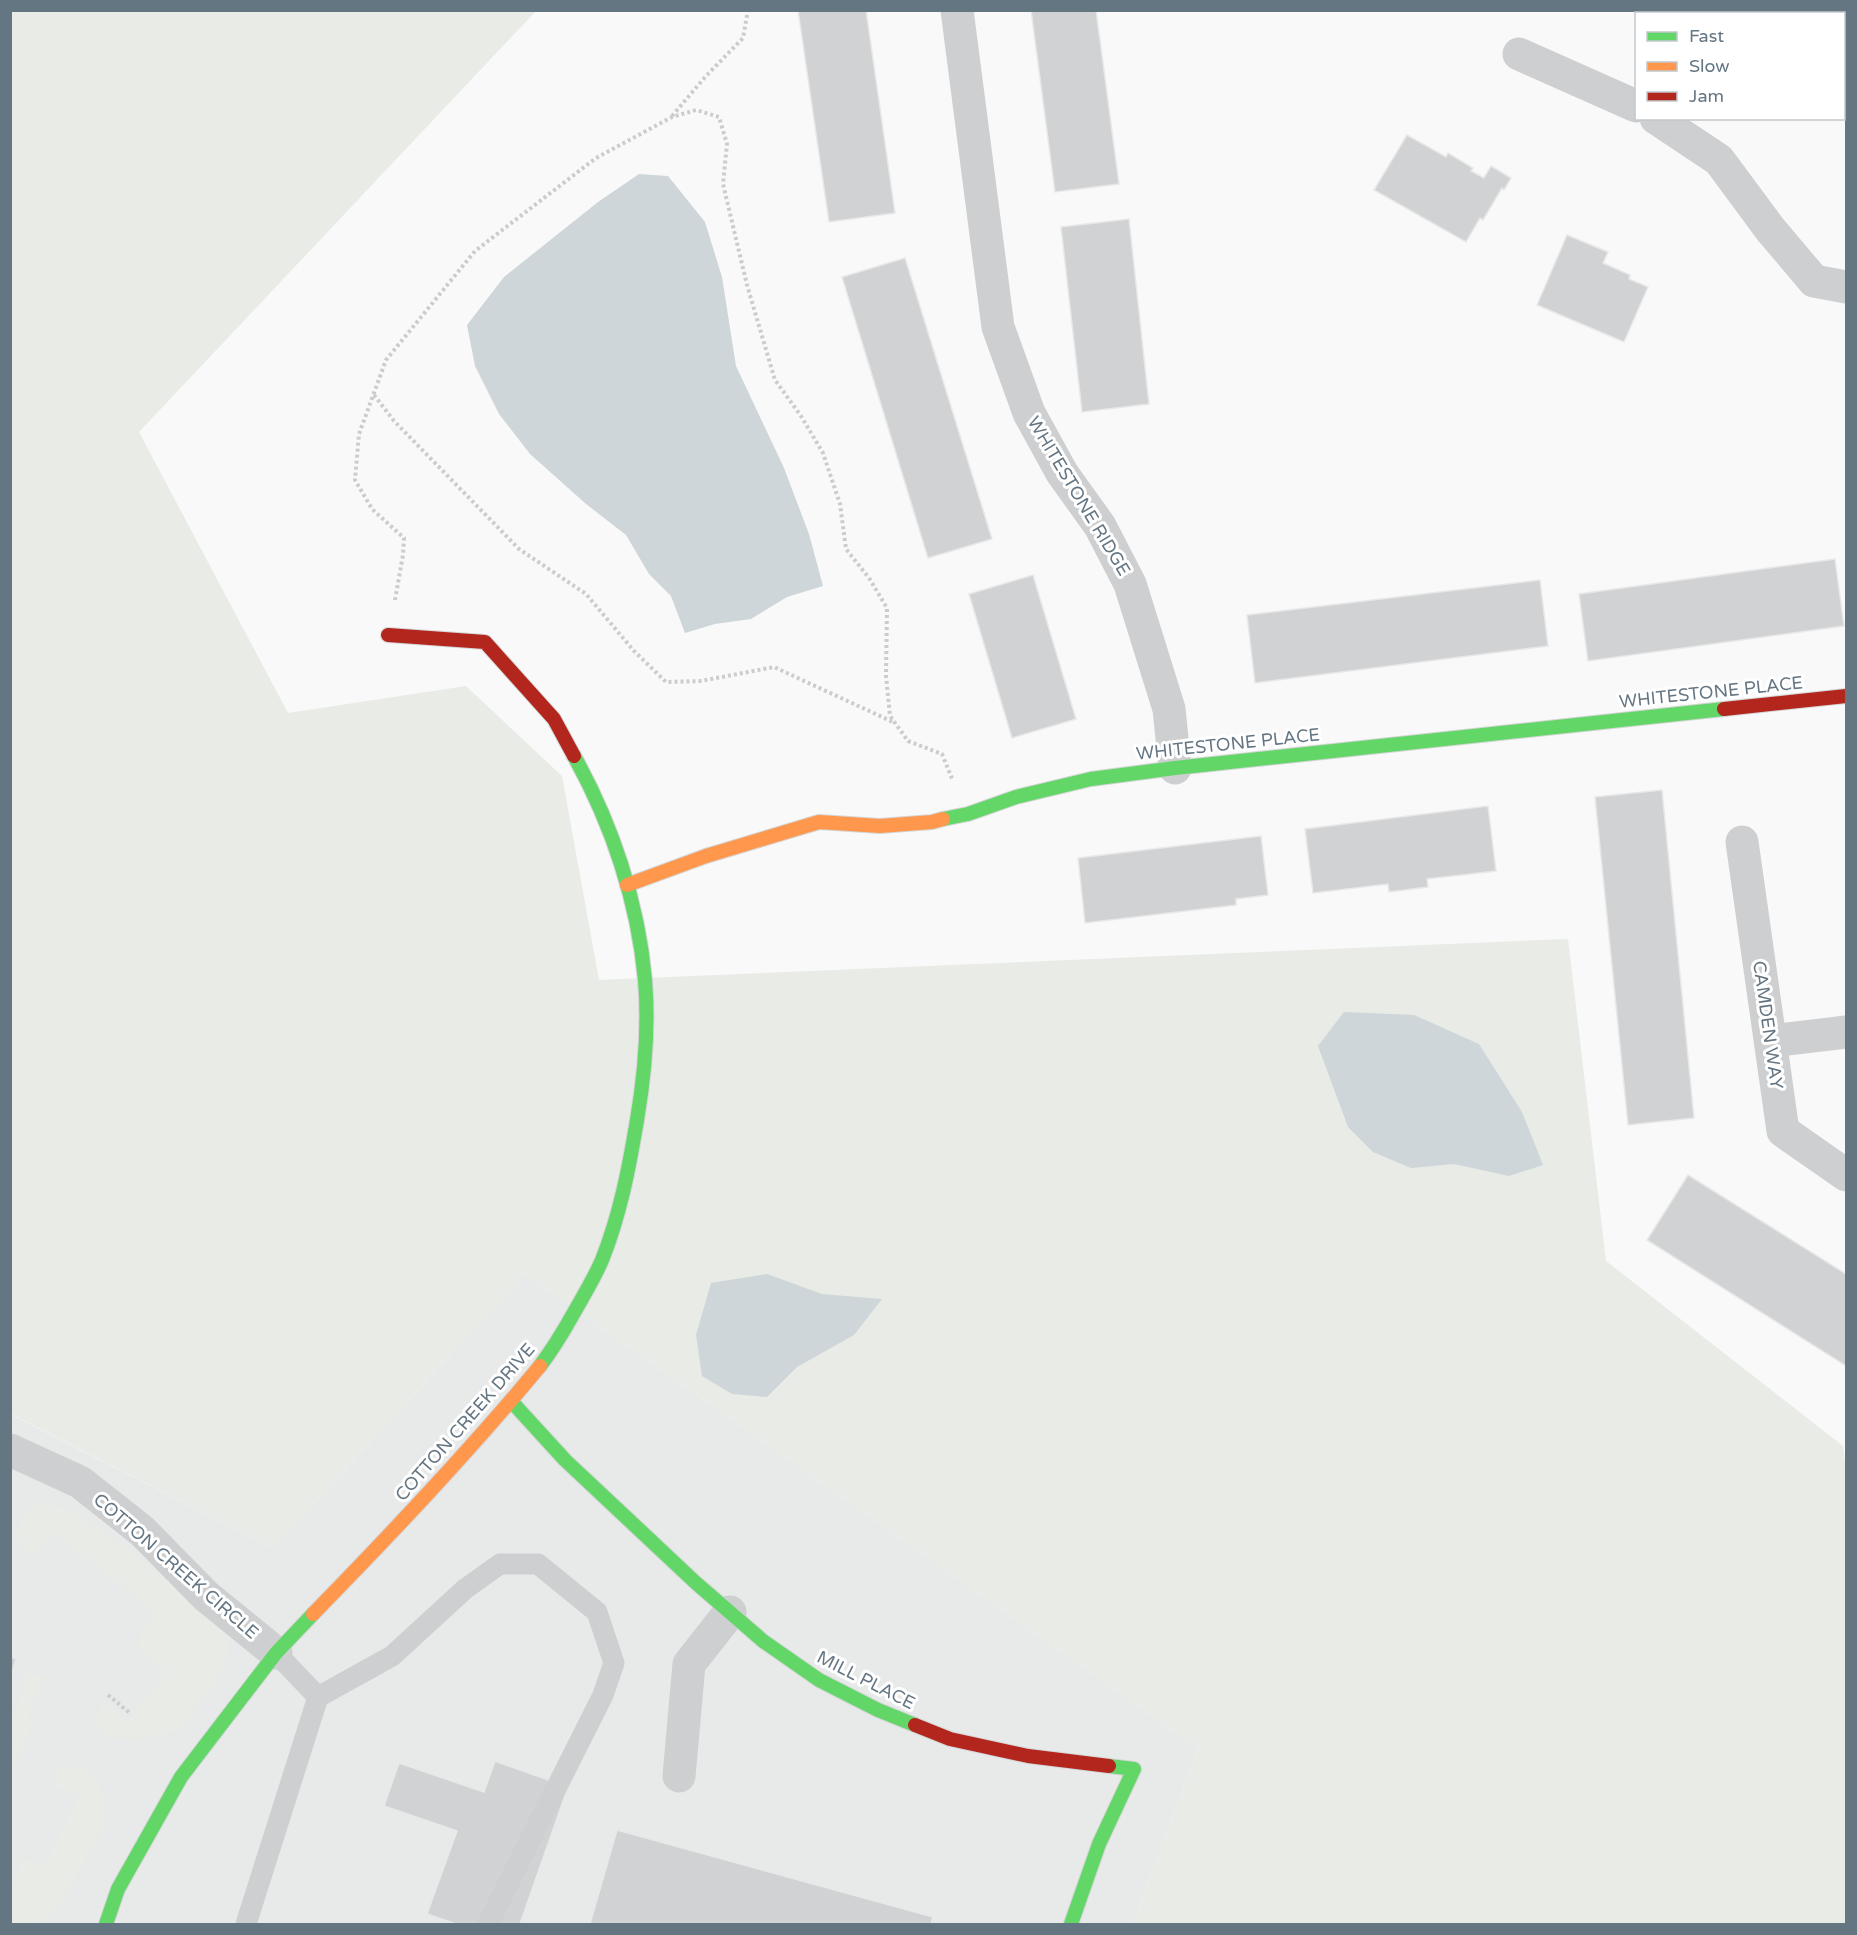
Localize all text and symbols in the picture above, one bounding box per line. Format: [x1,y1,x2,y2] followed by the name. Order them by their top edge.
[1635,12,1845,120] legend
[1689,25,1724,47] text: Fast
[1689,55,1730,77] text: Slow
[1689,85,1724,107] text: Jam
[1023,412,1135,580] street label: WHITESTONE RIDGE
[1618,671,1804,713] street label: WHITESTONE PLACE
[1135,723,1321,765] street label: WHITESTONE PLACE
[1748,959,1788,1091] street label: CAMDEN WAY
[390,1339,540,1505] street label: COTTON CREEK DRIVE
[89,1488,263,1644] street label: COTTON CREEK CIRCLE
[813,1646,919,1714] street label: MILL PLACE

